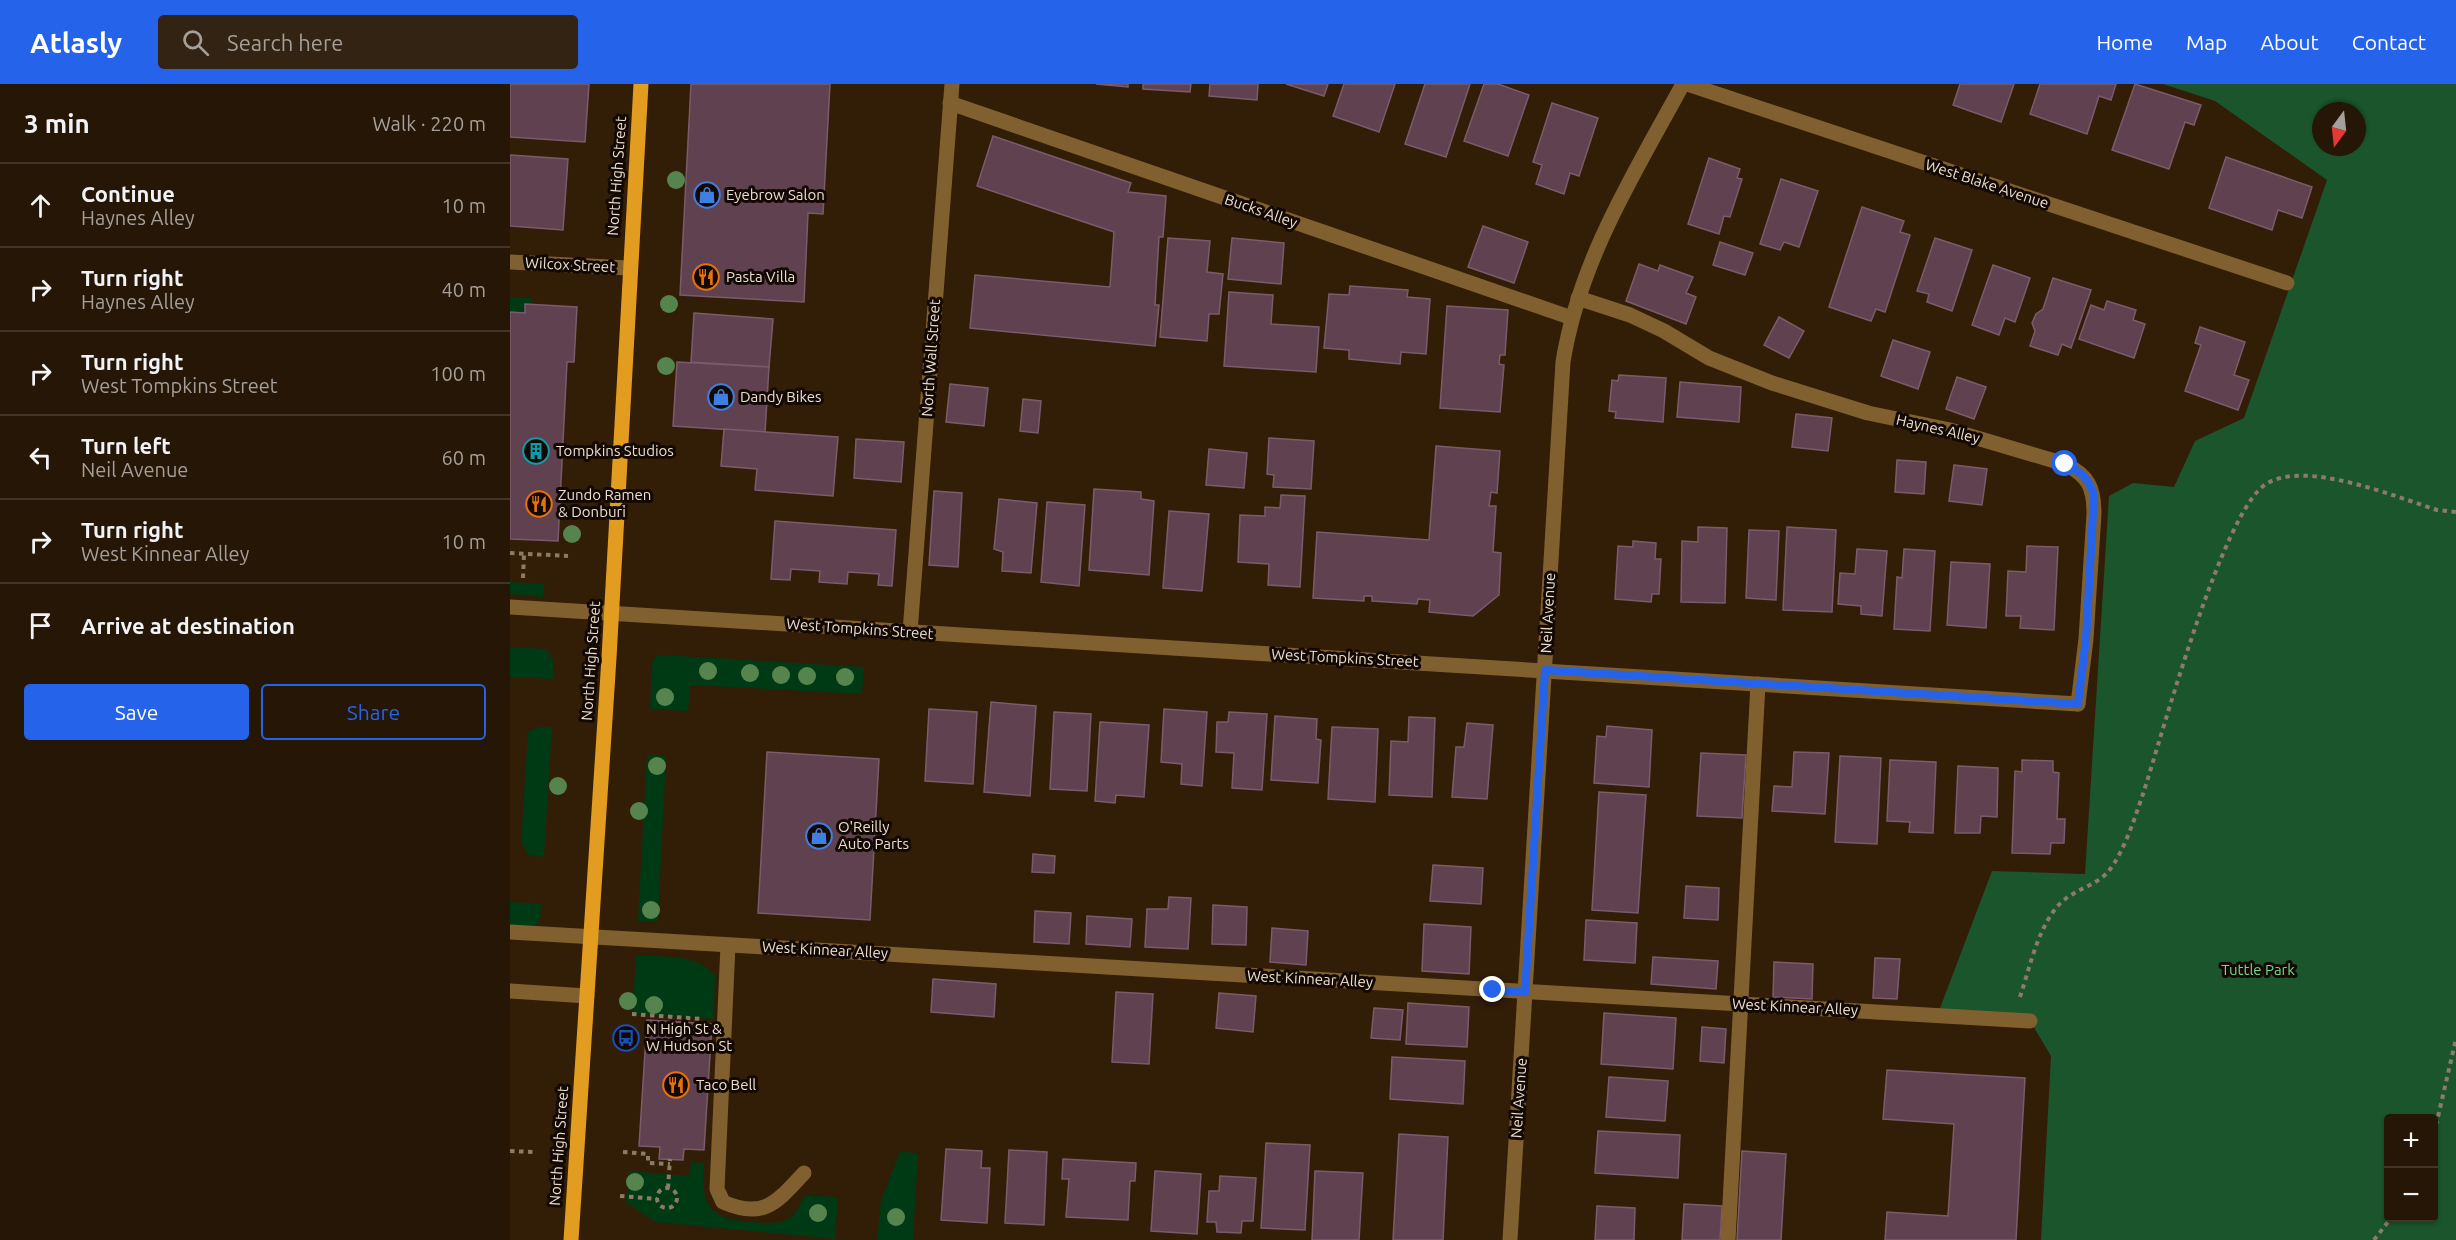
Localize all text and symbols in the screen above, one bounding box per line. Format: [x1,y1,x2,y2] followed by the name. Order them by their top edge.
[158,15,578,69] search box
[179,26,212,59] icon: search
[30,27,122,58] text: Atlasly
[227,30,343,55] text: Search here
[2096,30,2153,54] text: Home
[2186,30,2227,54] text: Map
[2260,30,2319,54] text: About
[2352,30,2426,54] text: Contact
[2312,102,2366,156] north arrow
[24,109,90,138] text: 3 min
[373,112,486,135] text: Walk · 220 m
[604,116,629,236] street label: North High Street
[1923,156,2051,211] street label: West Blake Avenue
[692,180,722,210] shop icon: Eyebrow Salon
[81,181,175,206] text: Continue
[726,186,825,203] place label: Eyebrow Salon
[24,189,57,222] icon: ahead
[1223,190,1300,231] street label: Bucks Alley
[442,194,486,217] text: 10 m
[81,206,195,229] text: Haynes Alley
[525,254,616,275] street label: Wilcox Street
[691,262,721,292] restaurant icon: Pasta Villa
[81,265,183,290] text: Turn right
[726,268,795,285] place label: Pasta Villa
[24,273,57,306] icon: right
[442,278,486,301] text: 40 m
[81,290,195,313] text: Haynes Alley
[918,299,943,417] street label: North Wall Street
[81,349,183,374] text: Turn right
[24,357,57,390] icon: right
[430,362,486,385] text: 100 m
[81,374,278,397] text: West Tompkins Street
[706,382,736,412] shop icon: Dandy Bikes
[740,388,822,405] place label: Dandy Bikes
[1895,411,1982,446] street label: Haynes Alley
[81,433,171,458] text: Turn left
[521,436,551,466] building icon: Tompkins Studios
[24,441,57,474] icon: left
[556,442,674,459] place label: Tompkins Studios
[442,446,486,469] text: 60 m
[2051,450,2077,476] route start
[81,458,188,481] text: Neil Avenue
[558,486,651,520] place label: Zundo Ramen & Donburi
[524,489,554,519] restaurant icon: Zundo Ramen & Donburi
[81,517,183,542] text: Turn right
[24,525,57,558] icon: right
[442,530,486,553] text: 10 m
[81,542,249,565] text: West Kinnear Alley
[1537,572,1558,654] street label: Neil Avenue
[578,601,603,721] street label: North High Street
[24,609,57,642] icon: arrive
[81,613,295,638] text: Arrive at destination
[786,615,934,642] street label: West Tompkins Street
[1271,645,1419,670] street label: West Tompkins Street
[24,684,249,740] button: Save
[261,684,486,740] button: Share
[838,818,909,852] place label: O'Reilly Auto Parts
[804,821,834,851] shop icon: O'Reilly Auto Parts
[762,938,888,961] street label: West Kinnear Alley
[2221,961,2295,978] park label: Tuttle Park
[1247,967,1373,990] street label: West Kinnear Alley
[1479,976,1505,1002] route end
[1732,995,1858,1018] street label: West Kinnear Alley
[646,1020,732,1054] place label: N High St & W Hudson St
[611,1023,641,1053] bus stop icon: N High St & W Hudson St
[1507,1057,1530,1139] street label: Neil Avenue
[661,1070,691,1100] restaurant icon: Taco Bell
[696,1076,756,1093] place label: Taco Bell
[546,1086,571,1206] street label: North High Street
[2384,1114,2438,1222] map controls
[2384,1114,2438,1168] button: +
[2384,1168,2438,1222] button: −

